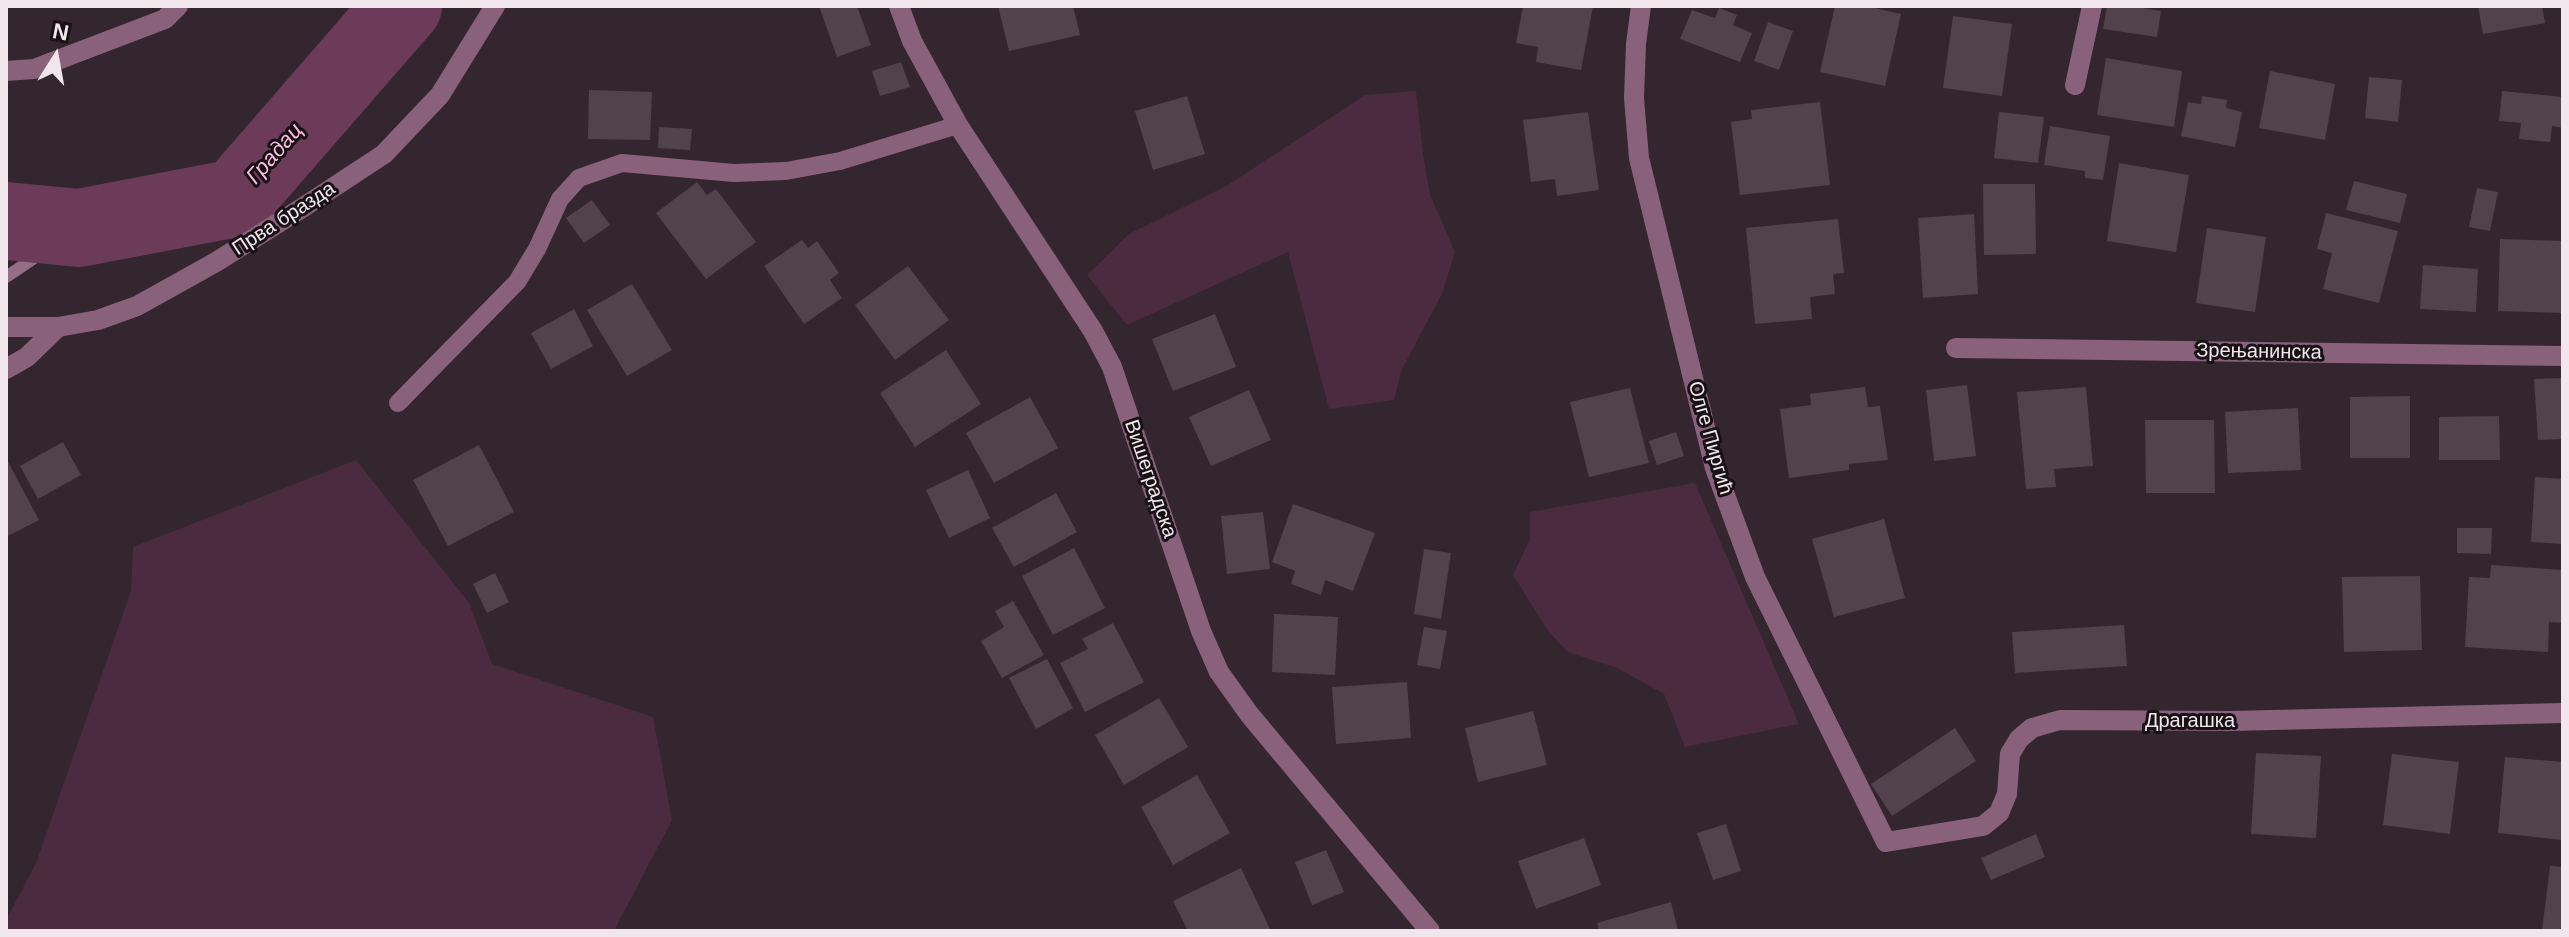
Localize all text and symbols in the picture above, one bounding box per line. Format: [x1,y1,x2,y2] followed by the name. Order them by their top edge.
[16,16,96,96] north arrow
[50,18,71,46] text: N
[241,118,309,190] water label: Градац
[228,177,340,261] street label: Прва бразда
[2196,339,2322,365] street label: Зрењанинска
[1682,379,1738,497] street label: Олге Пиргић
[1119,417,1181,541] street label: Вишеградска
[2145,709,2235,733] street label: Драгашка

